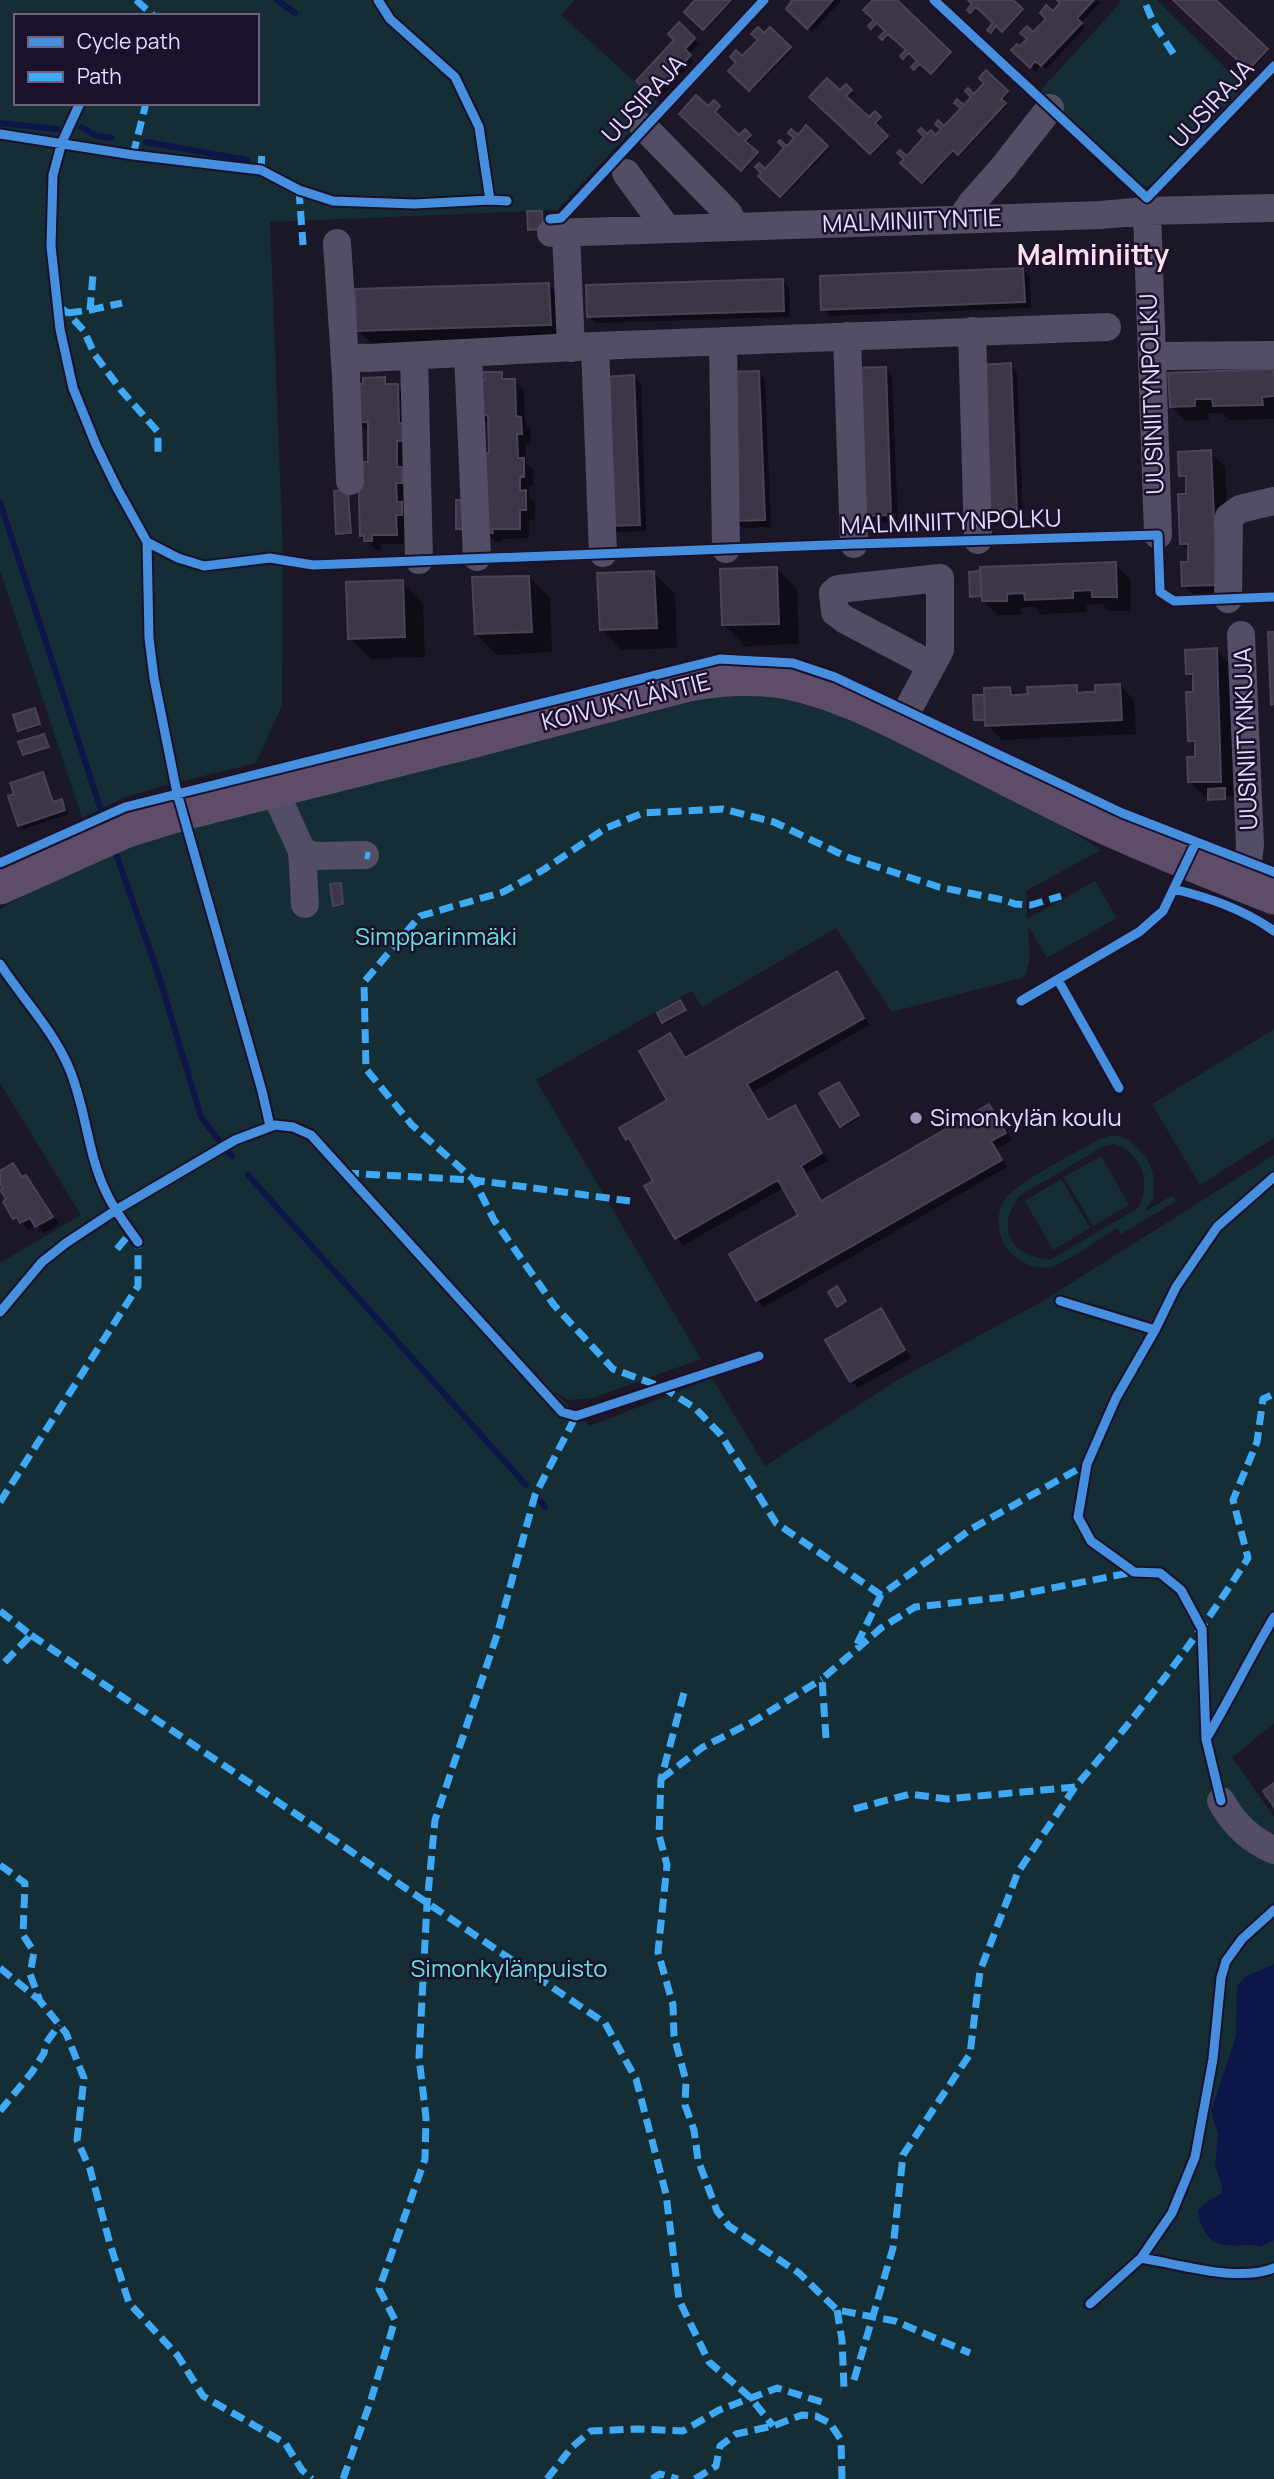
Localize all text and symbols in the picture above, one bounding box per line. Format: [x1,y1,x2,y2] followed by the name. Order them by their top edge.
[14,14,259,105] legend
[77,27,180,55] text: Cycle path
[593,47,692,149] street label: UUSIRAJA
[1161,52,1260,154] street label: UUSIRAJA
[77,62,122,90] text: Path
[822,200,1002,239] street label: MALMINIITYNTIE
[1017,235,1170,273] district label: Malminiitty
[1131,293,1170,495] street label: UUSINIITYNPOLKU
[840,500,1062,541] street label: MALMINIITYNPOLKU
[1225,647,1264,831] street label: UUSINIITYNKUJA
[538,664,713,737] street label: KOIVUKYLÄNTIE
[355,919,517,952] park label: Simpparinmäki
[930,1100,1122,1133] place label: Simonkylän koulu
[908,1110,924,1126] marker: Simonkylän koulu
[411,1951,607,1984] park label: Simonkylänpuisto

